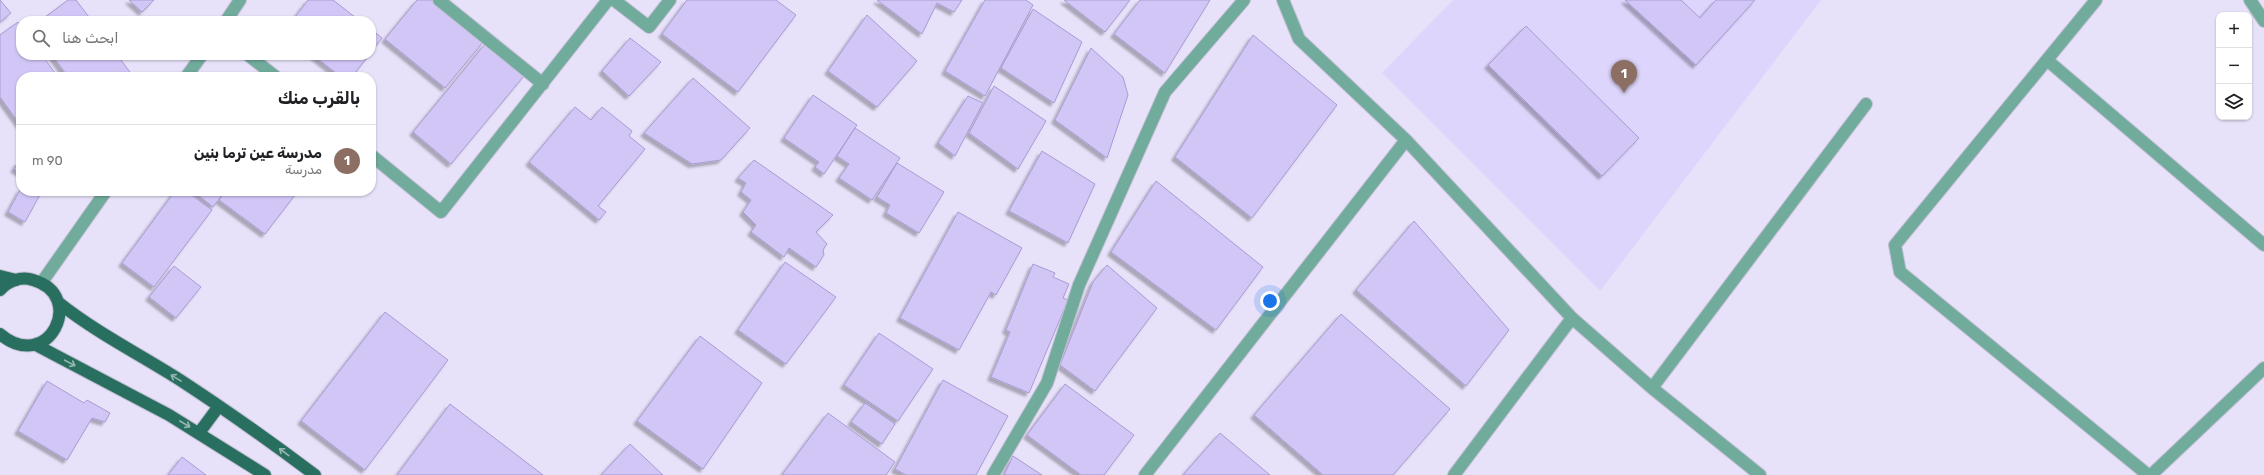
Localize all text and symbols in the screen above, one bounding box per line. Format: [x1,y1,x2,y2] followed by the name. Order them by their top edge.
[2216,12,2252,120] map controls
[2216,12,2252,48] button: +
[16,16,376,60] search box
[30,27,52,49] icon: search
[62,29,119,47] text: ابحث هنا
[2216,48,2252,84] button: −
[1611,60,1637,93] pin: 1
[2216,84,2252,120] button: layers
[278,88,360,108] text: بالقرب منك
[194,144,322,162] text: مدرسة عين ترما بنين
[32,153,63,168] text: 90 m
[344,153,350,168] text: 1
[285,162,322,177] text: مدرسة
[1260,291,1280,311] your location
[64,360,76,367] one-way arrow
[170,374,182,382] one-way arrow
[179,421,191,429] one-way arrow
[278,447,289,456] one-way arrow

